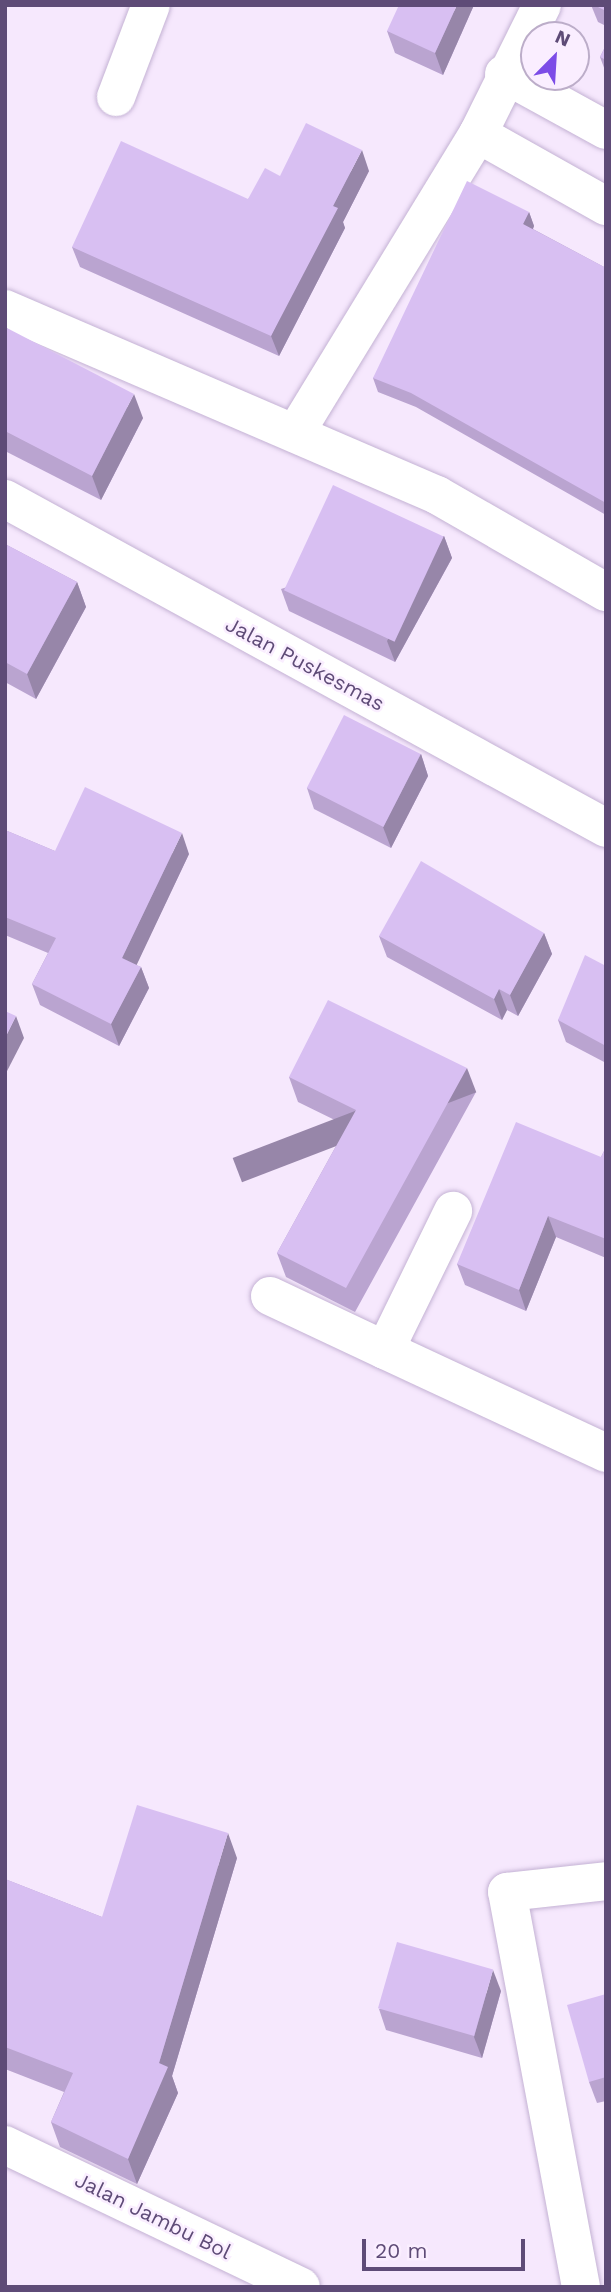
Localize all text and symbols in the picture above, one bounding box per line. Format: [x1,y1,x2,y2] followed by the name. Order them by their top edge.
[520,21,590,91] north arrow
[552,25,574,52] text: N
[221,611,389,717] street label: Jalan Puskesmas
[70,2167,236,2265] street label: Jalan Jambu Bol
[366,2226,529,2270] scale bar
[375,2238,427,2263] text: 20 m

